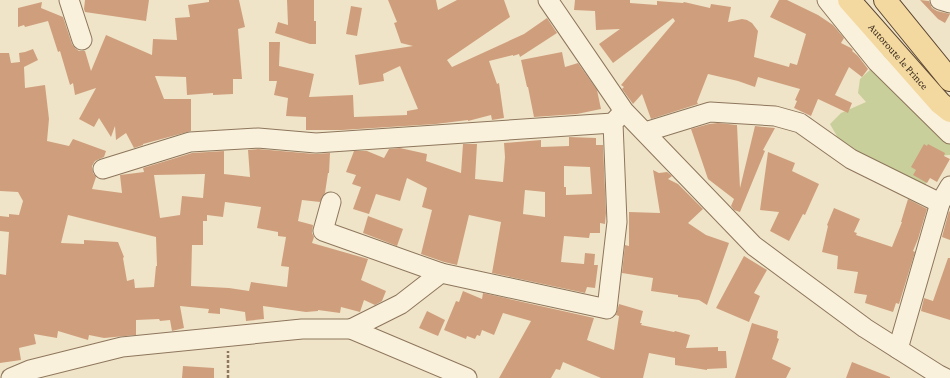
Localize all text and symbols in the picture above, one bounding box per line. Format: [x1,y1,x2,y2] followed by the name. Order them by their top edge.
[866,21,931,92] street label: Autoroute le Prince

